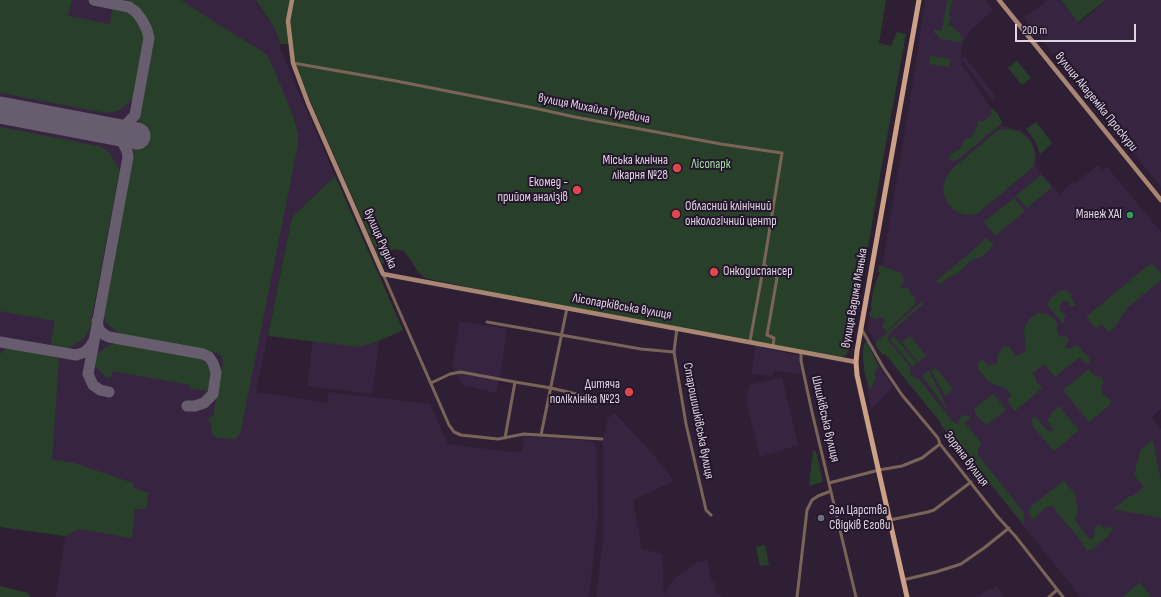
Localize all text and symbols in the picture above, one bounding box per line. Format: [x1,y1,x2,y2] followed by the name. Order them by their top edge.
[1017,16,1138,42] scale bar
[1022,23,1047,38] text: 200 m
[1051,49,1141,155] street label: вулиця Академіка Проскури
[537,90,651,128] street label: вулиця Михайла Гуревича
[602,153,668,184] place label: Міська клнічна лікарня №28
[691,157,731,173] park label: Лісопарк
[671,162,683,174] marker: Міська клнічна лікарня №28
[497,175,568,206] place label: Екомед - прийом аналізів
[571,184,583,196] marker: Екомед - прийом аналізів
[685,199,777,230] place label: Обласний клінічний онкологічний центр
[360,207,400,271] street label: вулиця Рудика
[1076,207,1122,223] place label: Манеж ХАІ
[670,208,682,220] marker: Обласний клінічний онкологічний центр
[1125,210,1135,220] marker: Манеж ХАІ
[839,247,871,349] street label: вулиця Вадима Манька
[723,264,793,280] place label: Онкодиспансер
[708,266,720,278] marker: Онкодиспансер
[571,291,673,323] street label: Лісопарківська вулиця
[679,362,717,480] street label: Старошишківська вулиця
[807,374,843,464] street label: Шишківська вулиця
[550,377,620,408] place label: Дитяча поліклініка №23
[623,386,635,398] marker: Дитяча поліклініка №23
[940,428,992,490] street label: Зоряна вулиця
[829,503,890,534] place label: Зал Царства Свідків Єгови
[816,513,826,523] marker: Зал Царства Свідків Єгови

